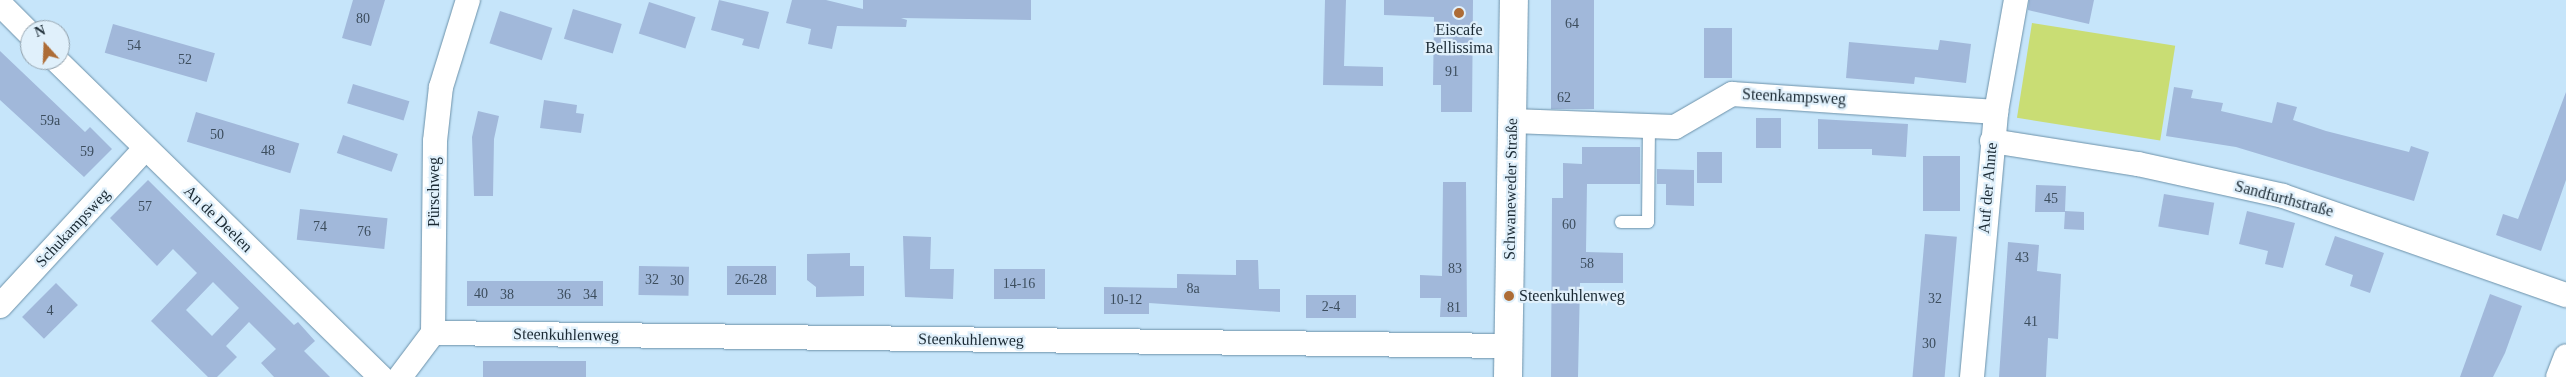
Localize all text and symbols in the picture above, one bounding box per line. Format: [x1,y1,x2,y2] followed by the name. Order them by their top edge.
[1453,7,1465,19] marker: Eiscafe Bellissima
[356,11,370,27] house number: 80
[1565,16,1579,32] house number: 64
[20,20,70,70] north arrow
[1425,20,1493,58] place label: Eiscafe Bellissima
[33,23,47,40] text: N
[127,38,141,54] house number: 54
[178,52,192,68] house number: 52
[1445,64,1459,80] house number: 91
[1742,85,1846,109] street label: Steenkampsweg
[1557,90,1571,106] house number: 62
[40,113,60,129] house number: 59a
[1500,118,1522,260] street label: Schwaneweder Straße
[210,127,224,143] house number: 50
[1974,141,2002,235] street label: Auf der Ahnte
[261,143,275,159] house number: 48
[80,144,94,160] house number: 59
[424,157,444,227] street label: Pürschweg
[2233,177,2335,221] street label: Sandfurthstraße
[180,182,256,256] street label: An de Deelen
[32,185,114,271] street label: Schukampsweg
[2044,191,2058,207] house number: 45
[138,199,152,215] house number: 57
[1562,217,1576,233] house number: 60
[313,219,327,235] house number: 74
[357,224,371,240] house number: 76
[2015,250,2029,266] house number: 43
[1580,256,1594,272] house number: 58
[1448,261,1462,277] house number: 83
[645,272,659,288] house number: 32
[735,272,767,288] house number: 26-28
[670,273,684,289] house number: 30
[1003,276,1035,292] house number: 14-16
[1186,281,1200,297] house number: 8a
[474,286,488,302] house number: 40
[1519,286,1625,306] place label: Steenkuhlenweg
[500,287,514,303] house number: 38
[557,287,571,303] house number: 36
[583,287,597,303] house number: 34
[1503,290,1515,302] marker: Steenkuhlenweg
[1928,291,1942,307] house number: 32
[1110,292,1142,308] house number: 10-12
[1322,299,1340,315] house number: 2-4
[1447,300,1461,316] house number: 81
[46,303,54,319] house number: 4
[2024,314,2038,330] house number: 41
[513,324,619,346] street label: Steenkuhlenweg
[918,329,1024,351] street label: Steenkuhlenweg
[1922,336,1936,352] house number: 30

